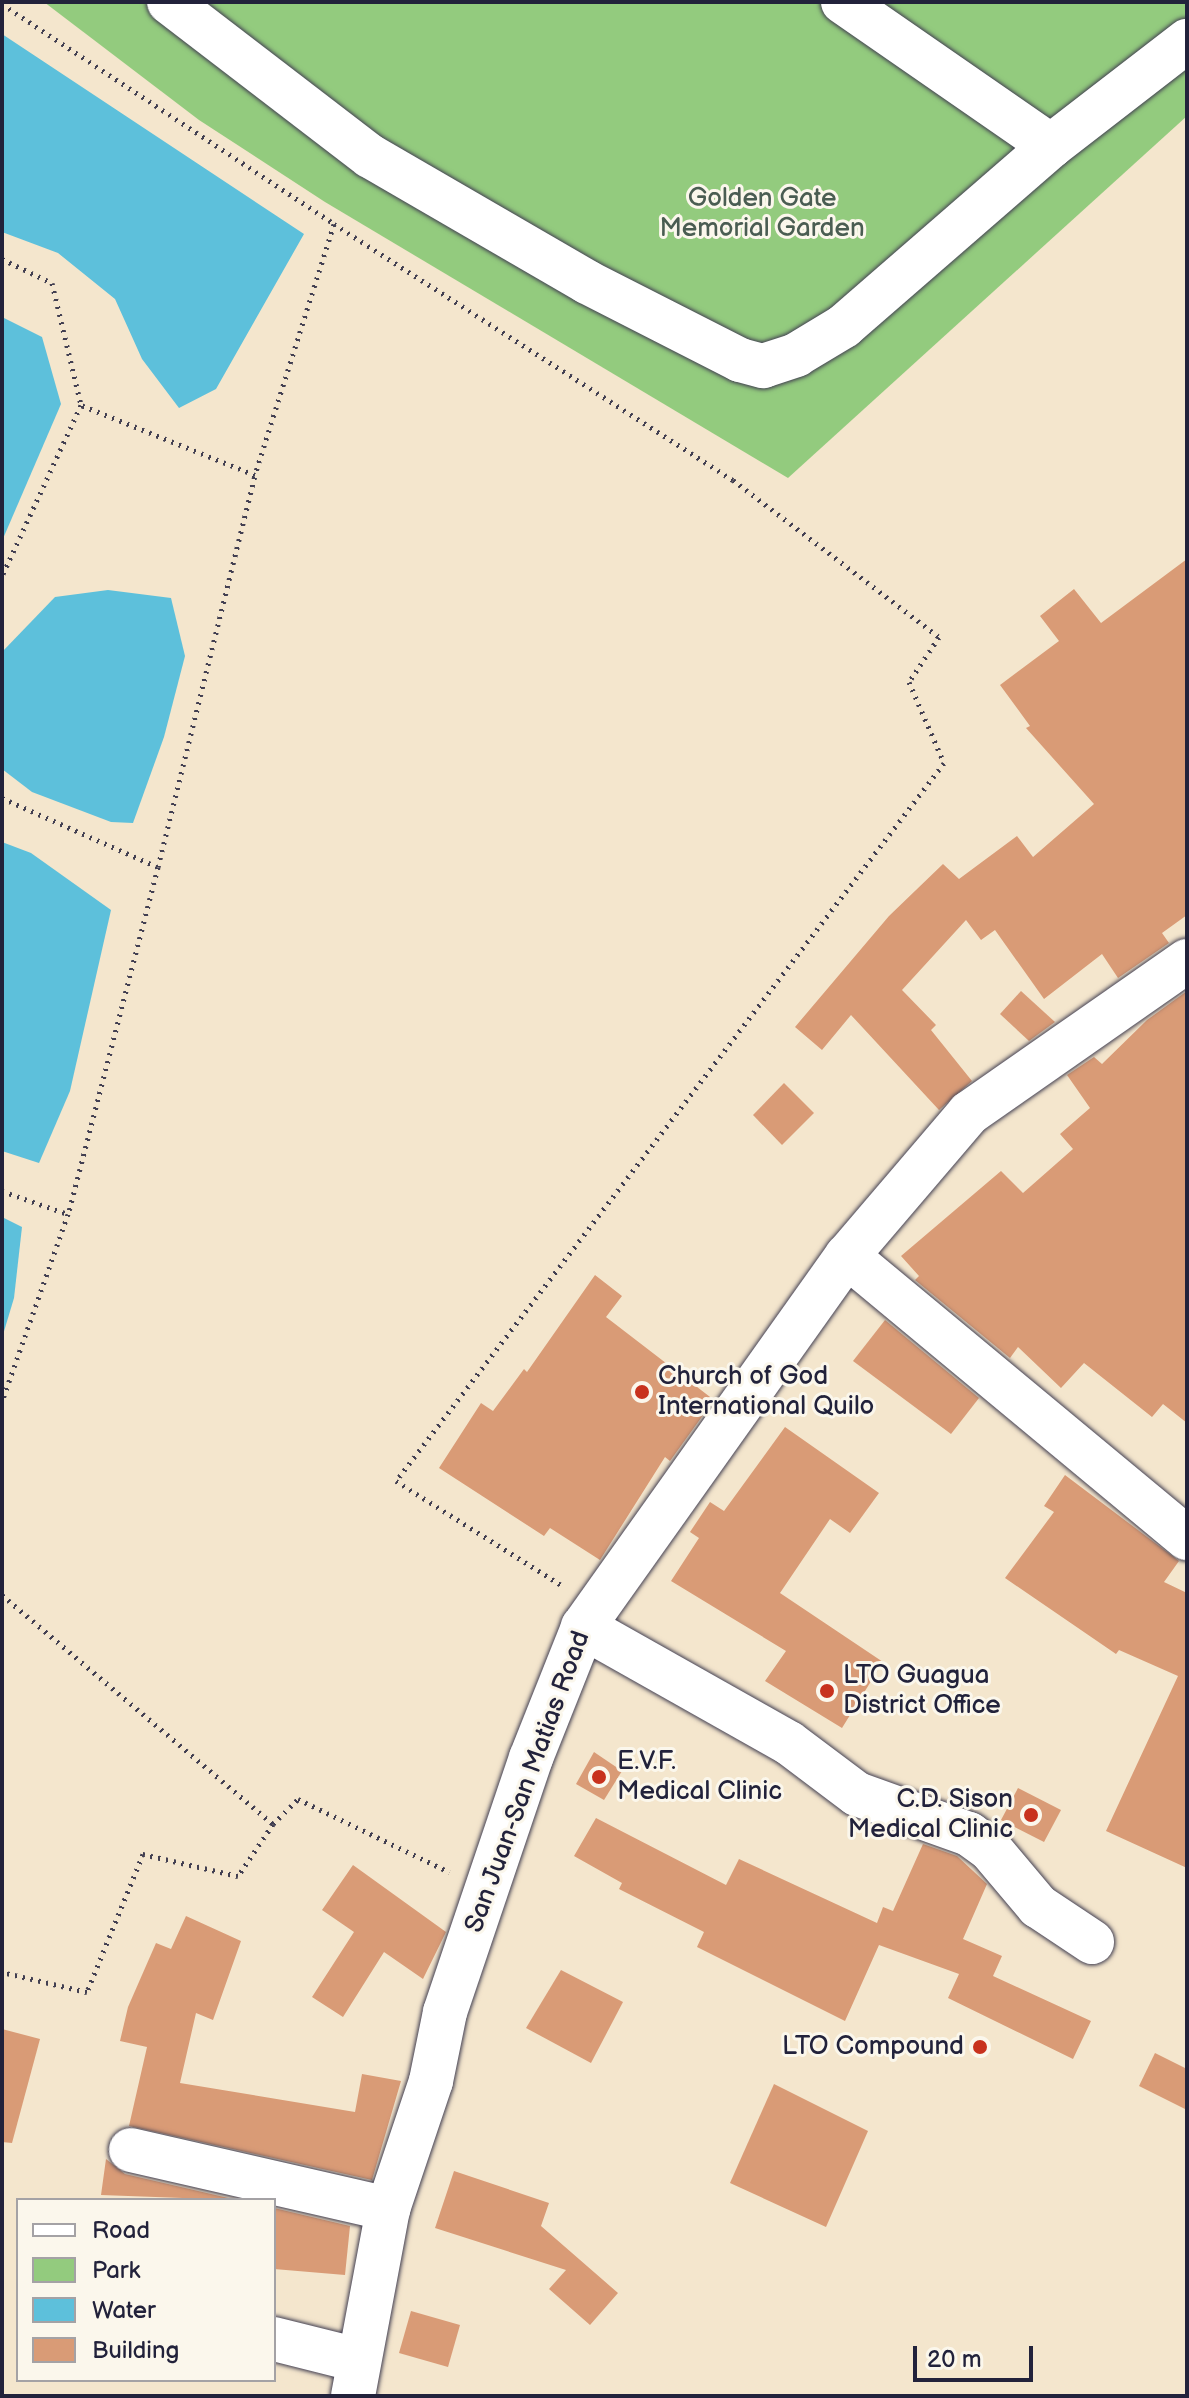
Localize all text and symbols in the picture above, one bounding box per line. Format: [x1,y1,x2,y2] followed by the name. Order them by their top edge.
[659,183,865,244] park label: Golden Gate Memorial Garden
[658,1361,874,1422] place label: Church of God International Quilo
[633,1383,651,1401] marker: Church of God International Quilo
[459,1626,597,1938] street label: San Juan-San Matias Road
[843,1660,1001,1722] place label: LTO Guagua District Office
[818,1682,836,1700] marker: LTO Guagua District Office
[617,1746,782,1808] place label: E.V.F. Medical Clinic
[588,1766,610,1788] marker: E.V.F. Medical Clinic
[848,1784,1013,1846] place label: C.D. Sison Medical Clinic
[1020,1804,1042,1826] marker: C.D. Sison Medical Clinic
[782,2031,964,2063] place label: LTO Compound
[971,2038,989,2056] marker: LTO Compound
[16,2198,276,2382] legend
[92,2216,150,2245] text: Road
[92,2256,140,2285] text: Park
[92,2296,156,2325] text: Water
[917,2330,1037,2380] scale bar
[92,2336,179,2365] text: Building
[927,2345,982,2374] text: 20 m

